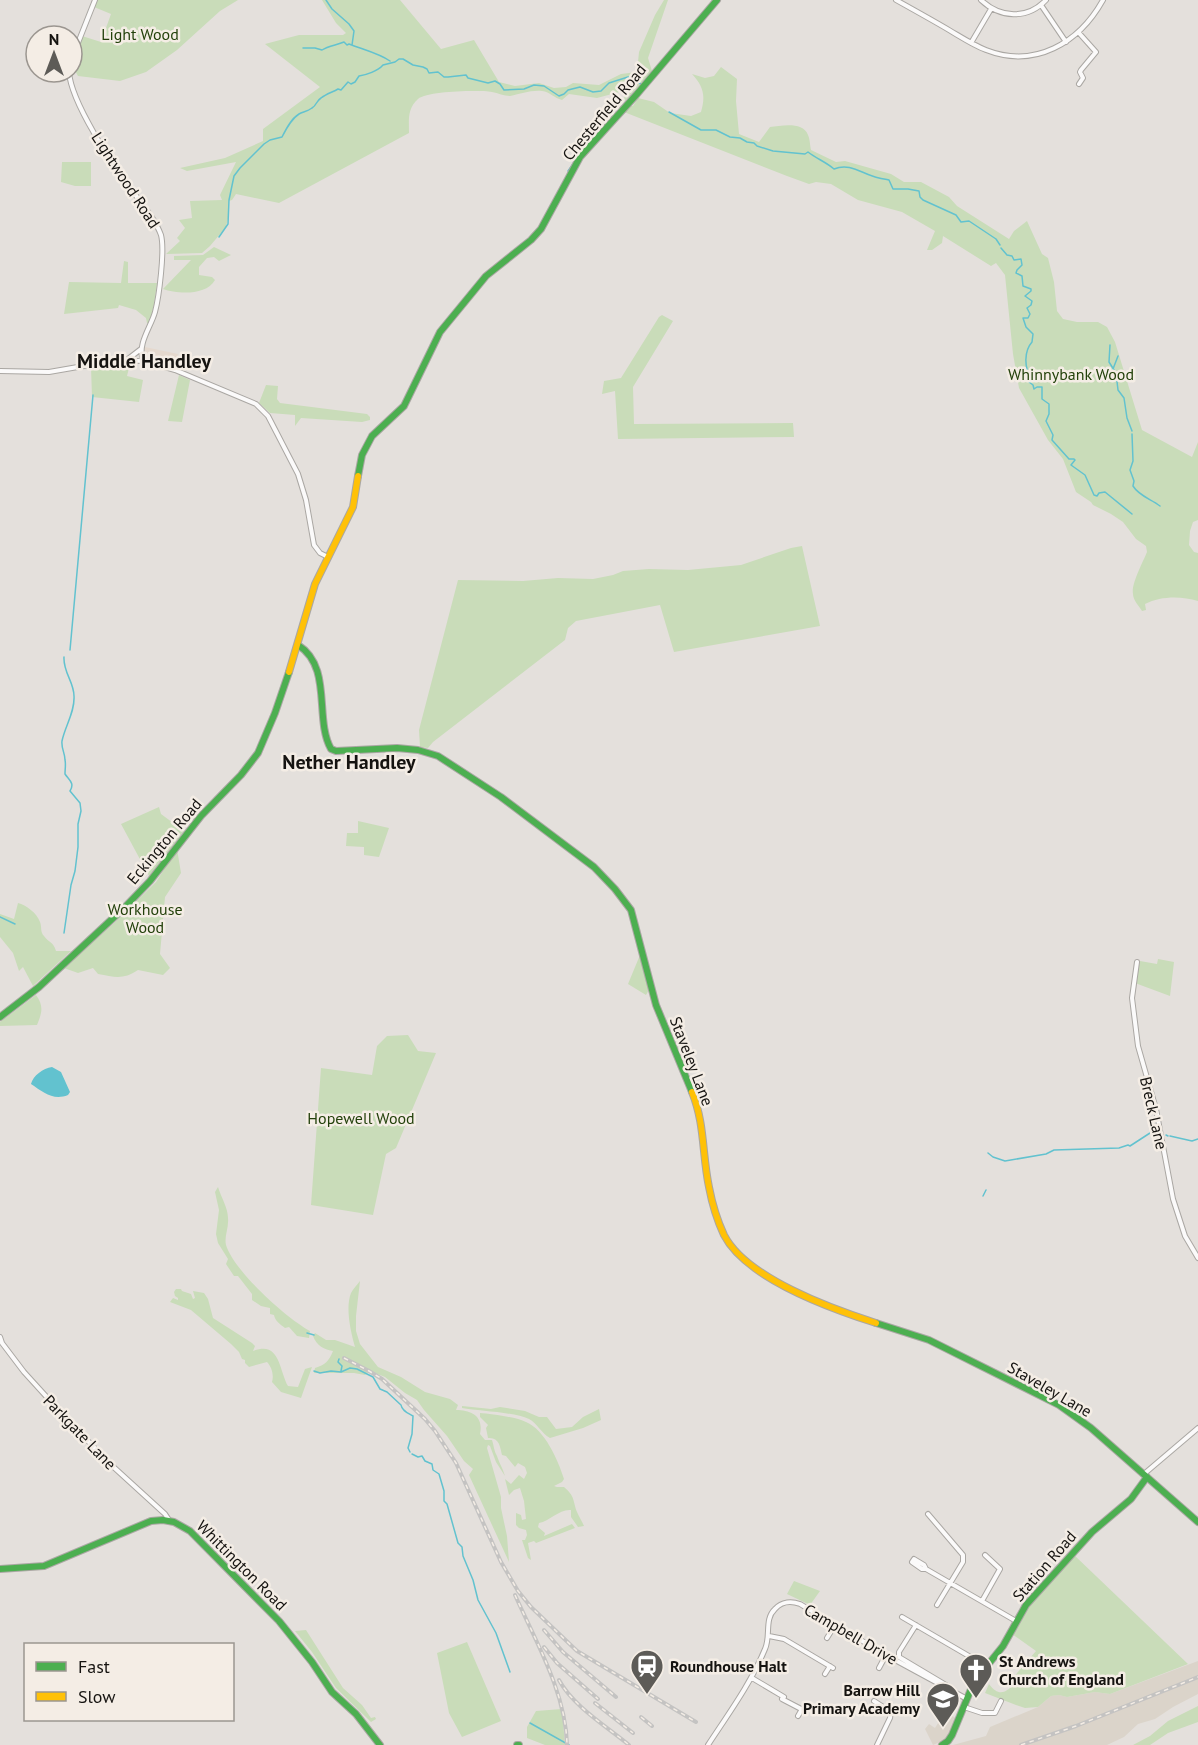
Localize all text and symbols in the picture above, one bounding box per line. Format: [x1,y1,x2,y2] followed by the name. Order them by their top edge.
[24,24,84,84] north arrow
[101,24,179,44] park label: Light Wood
[49,29,59,49] text: N
[558,60,650,164] street label: Chesterfield Road
[87,128,165,232] street label: Lightwood Road
[77,348,211,374] district label: Middle Handley
[1008,364,1134,384] park label: Whinnybank Wood
[282,749,416,775] district label: Nether Handley
[122,794,206,888] street label: Eckington Road
[107,899,183,937] park label: Workhouse Wood
[666,1014,718,1108] street label: Staveley Lane
[1136,1075,1172,1151] street label: Breck Lane
[307,1108,415,1128] park label: Hopewell Wood
[1004,1357,1096,1421] street label: Staveley Lane
[39,1390,121,1474] street label: Parkgate Lane
[193,1516,291,1614] street label: Whittington Road
[1008,1527,1080,1605] street label: Station Road
[801,1599,901,1669] street label: Campbell Drive
[24,1643,234,1721] legend
[629,1648,665,1695] station icon: Roundhouse Halt
[999,1651,1124,1689] place label: St Andrews Church of England
[958,1652,994,1699] church icon: St Andrews Church of England
[78,1655,110,1678] text: Fast
[670,1656,787,1676] place label: Roundhouse Halt
[803,1680,920,1718] place label: Barrow Hill Primary Academy
[925,1681,961,1728] school or university icon: Barrow Hill Primary Academy
[78,1685,116,1708] text: Slow

